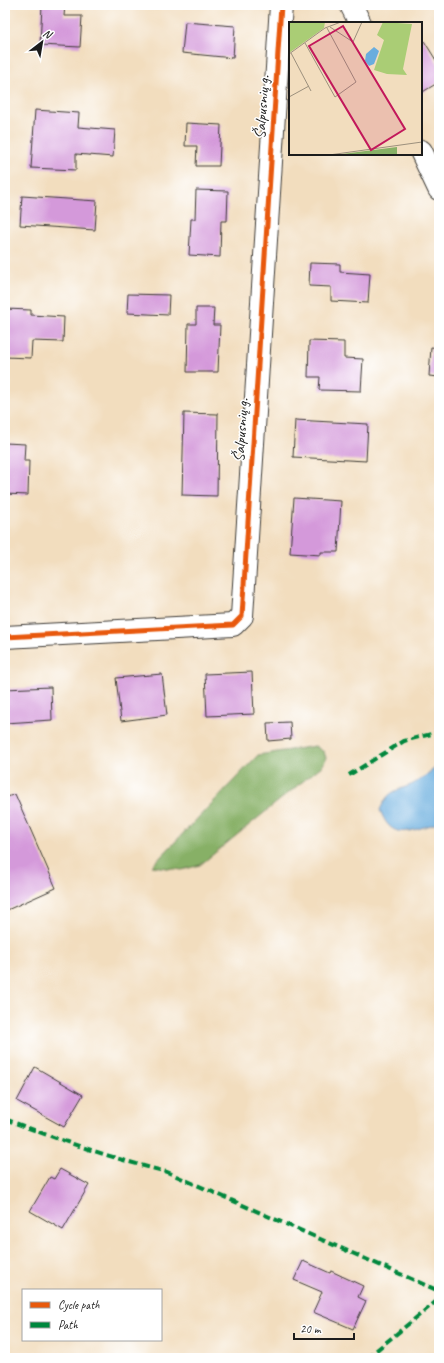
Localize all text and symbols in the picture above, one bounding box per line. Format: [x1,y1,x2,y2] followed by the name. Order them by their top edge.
[22,22,62,62] north arrow
[289,22,422,155] inset map
[41,26,56,42] text: N
[250,74,274,139] street label: Šalpusnių g.
[229,397,253,462] street label: Šalpusnių g.
[22,1289,162,1341] legend
[58,1297,100,1313] text: Cycle path
[294,1315,354,1341] scale bar
[58,1317,78,1333] text: Path
[300,1321,322,1337] text: 20 m

